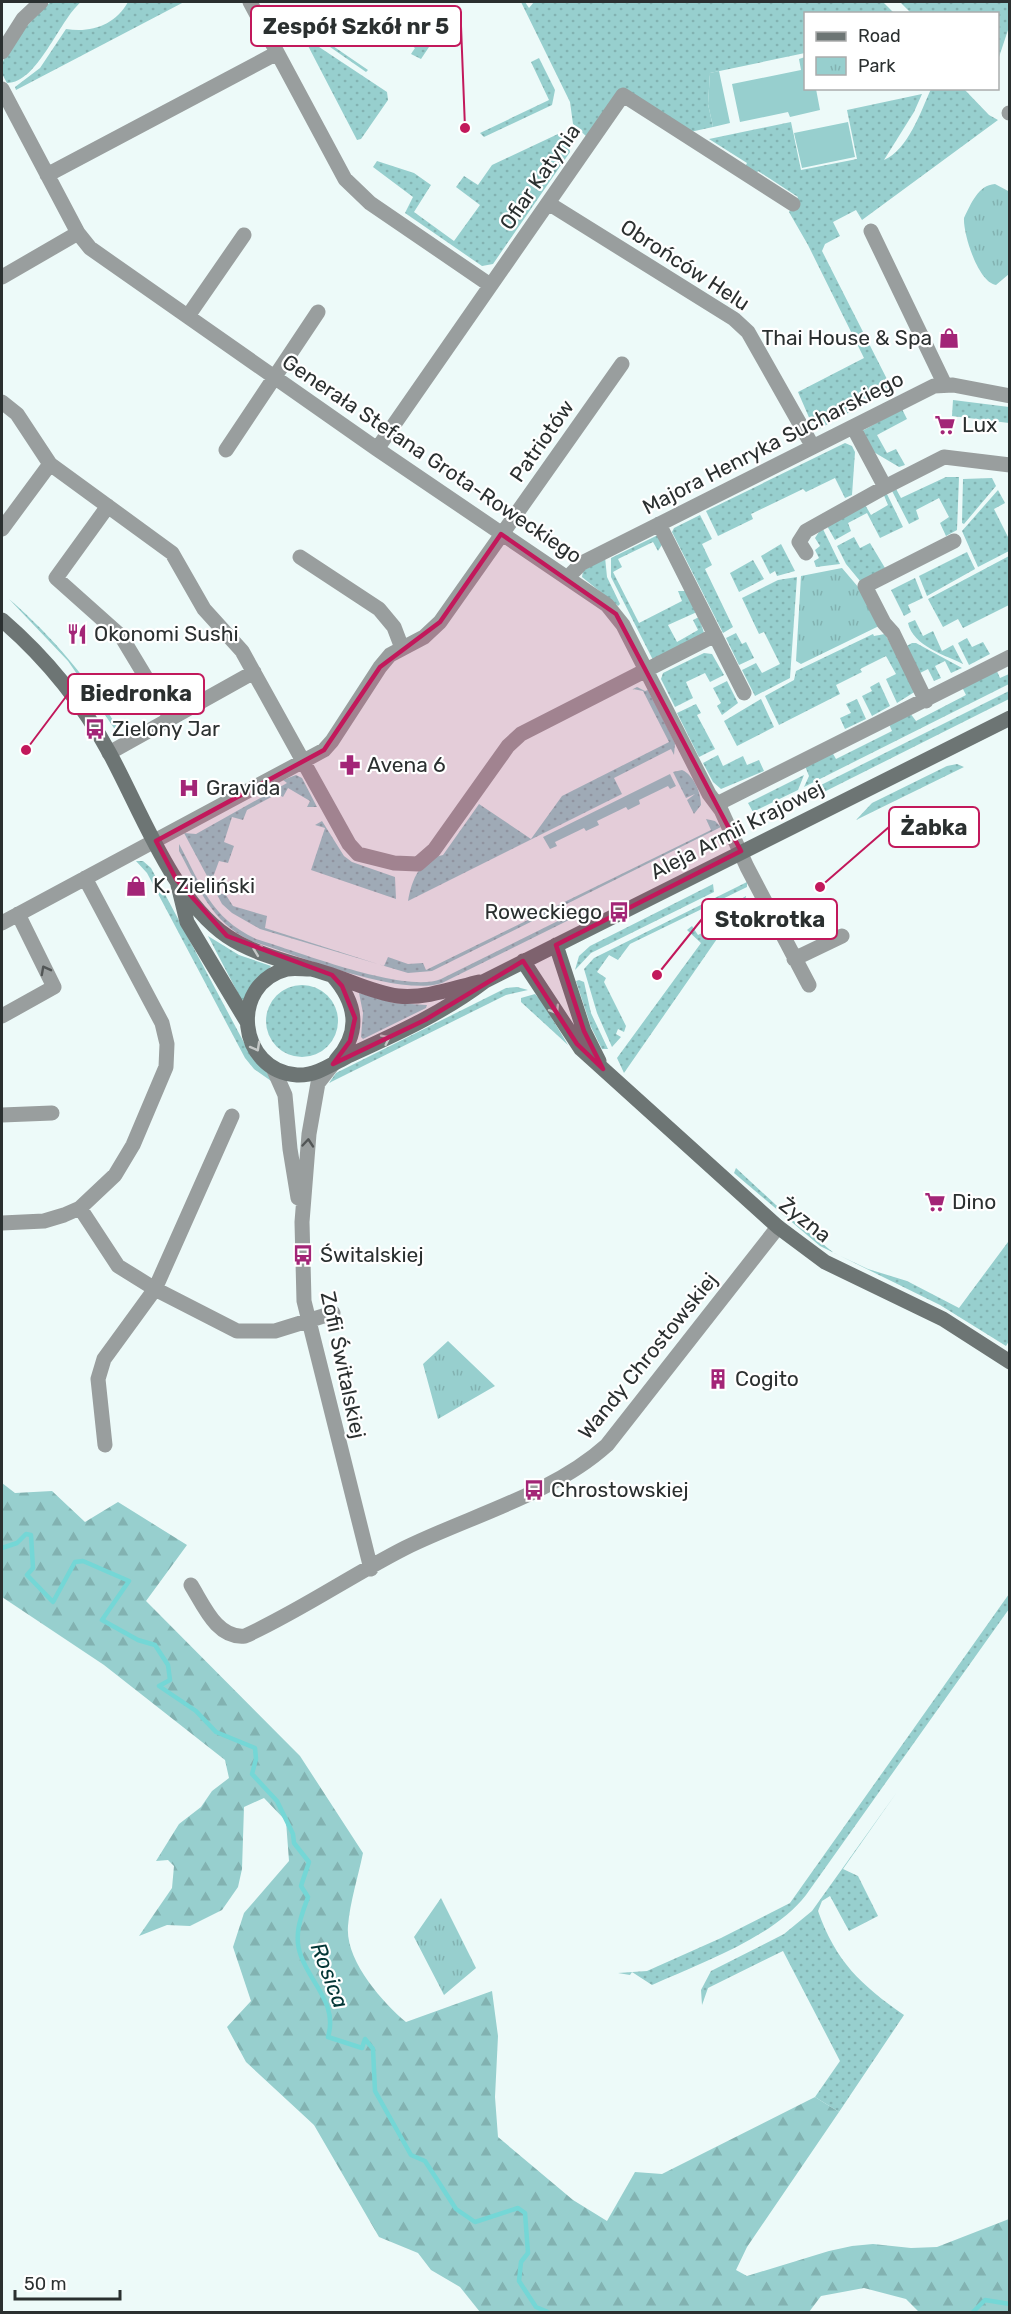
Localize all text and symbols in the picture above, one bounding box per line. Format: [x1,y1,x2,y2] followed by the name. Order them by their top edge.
[251,6,461,46] callout: Zespół Szkół nr 5
[804,12,999,90] legend
[263,13,449,40] text: Zespół Szkół nr 5
[858,25,901,47] text: Road
[858,55,896,77] text: Park
[494,119,585,234] street label: Ofiar Katynia
[616,214,754,316] street label: Obrońców Helu
[761,325,932,350] place label: Thai House & Spa
[937,326,961,350] shop icon: Thai House & Spa
[278,349,587,568] street label: Generała Stefana Grota-Roweckiego
[638,366,907,519] street label: Majora Henryka Sucharskiego
[504,395,579,487] street label: Patriotów
[962,412,997,437] place label: Lux
[933,413,957,437] supermarket icon: Lux
[94,621,239,646] place label: Okonomi Sushi
[65,622,89,646] restaurant icon: Okonomi Sushi
[68,674,204,714] callout: Biedronka
[80,680,192,707] text: Biedronka
[112,716,220,741] place label: Zielony Jar
[83,717,107,741] bus stop icon: Zielony Jar
[367,752,446,777] place label: Avena 6
[338,753,362,777] pharmacy icon: Avena 6
[206,775,280,800] place label: Gravida
[646,775,828,884] street label: Aleja Armii Krajowej
[177,776,201,800] hospital icon: Gravida
[889,807,979,847] callout: Żabka
[901,814,967,841] text: Żabka
[153,873,255,898] place label: K. Zieliński
[124,874,148,898] shop icon: K. Zieliński
[484,899,602,924] place label: Roweckiego
[702,899,837,939] callout: Stokrotka
[607,900,631,924] bus stop icon: Roweckiego
[715,906,825,933] text: Stokrotka
[252,945,263,958] one-way arrow
[41,966,52,976] one-way arrow
[547,1004,559,1014] one-way arrow
[379,1034,390,1046] one-way arrow
[249,1041,260,1051] one-way arrow
[301,1138,314,1147] one-way arrow
[952,1189,996,1214] place label: Dino
[923,1190,947,1214] supermarket icon: Dino
[775,1192,836,1248] street label: Żyzna
[320,1242,424,1267] place label: Świtalskiej
[291,1243,315,1267] bus stop icon: Świtalskiej
[573,1267,722,1444] street label: Wandy Chrostowskiej
[316,1289,371,1441] street label: Zofii Świtalskiej
[735,1366,799,1391] place label: Cogito
[706,1367,730,1391] building icon: Cogito
[551,1477,689,1502] place label: Chrostowskiej
[522,1478,546,1502] bus stop icon: Chrostowskiej
[305,1938,354,2012] water label: Rosica
[15,2263,120,2301] scale bar
[24,2273,67,2295] text: 50 m

